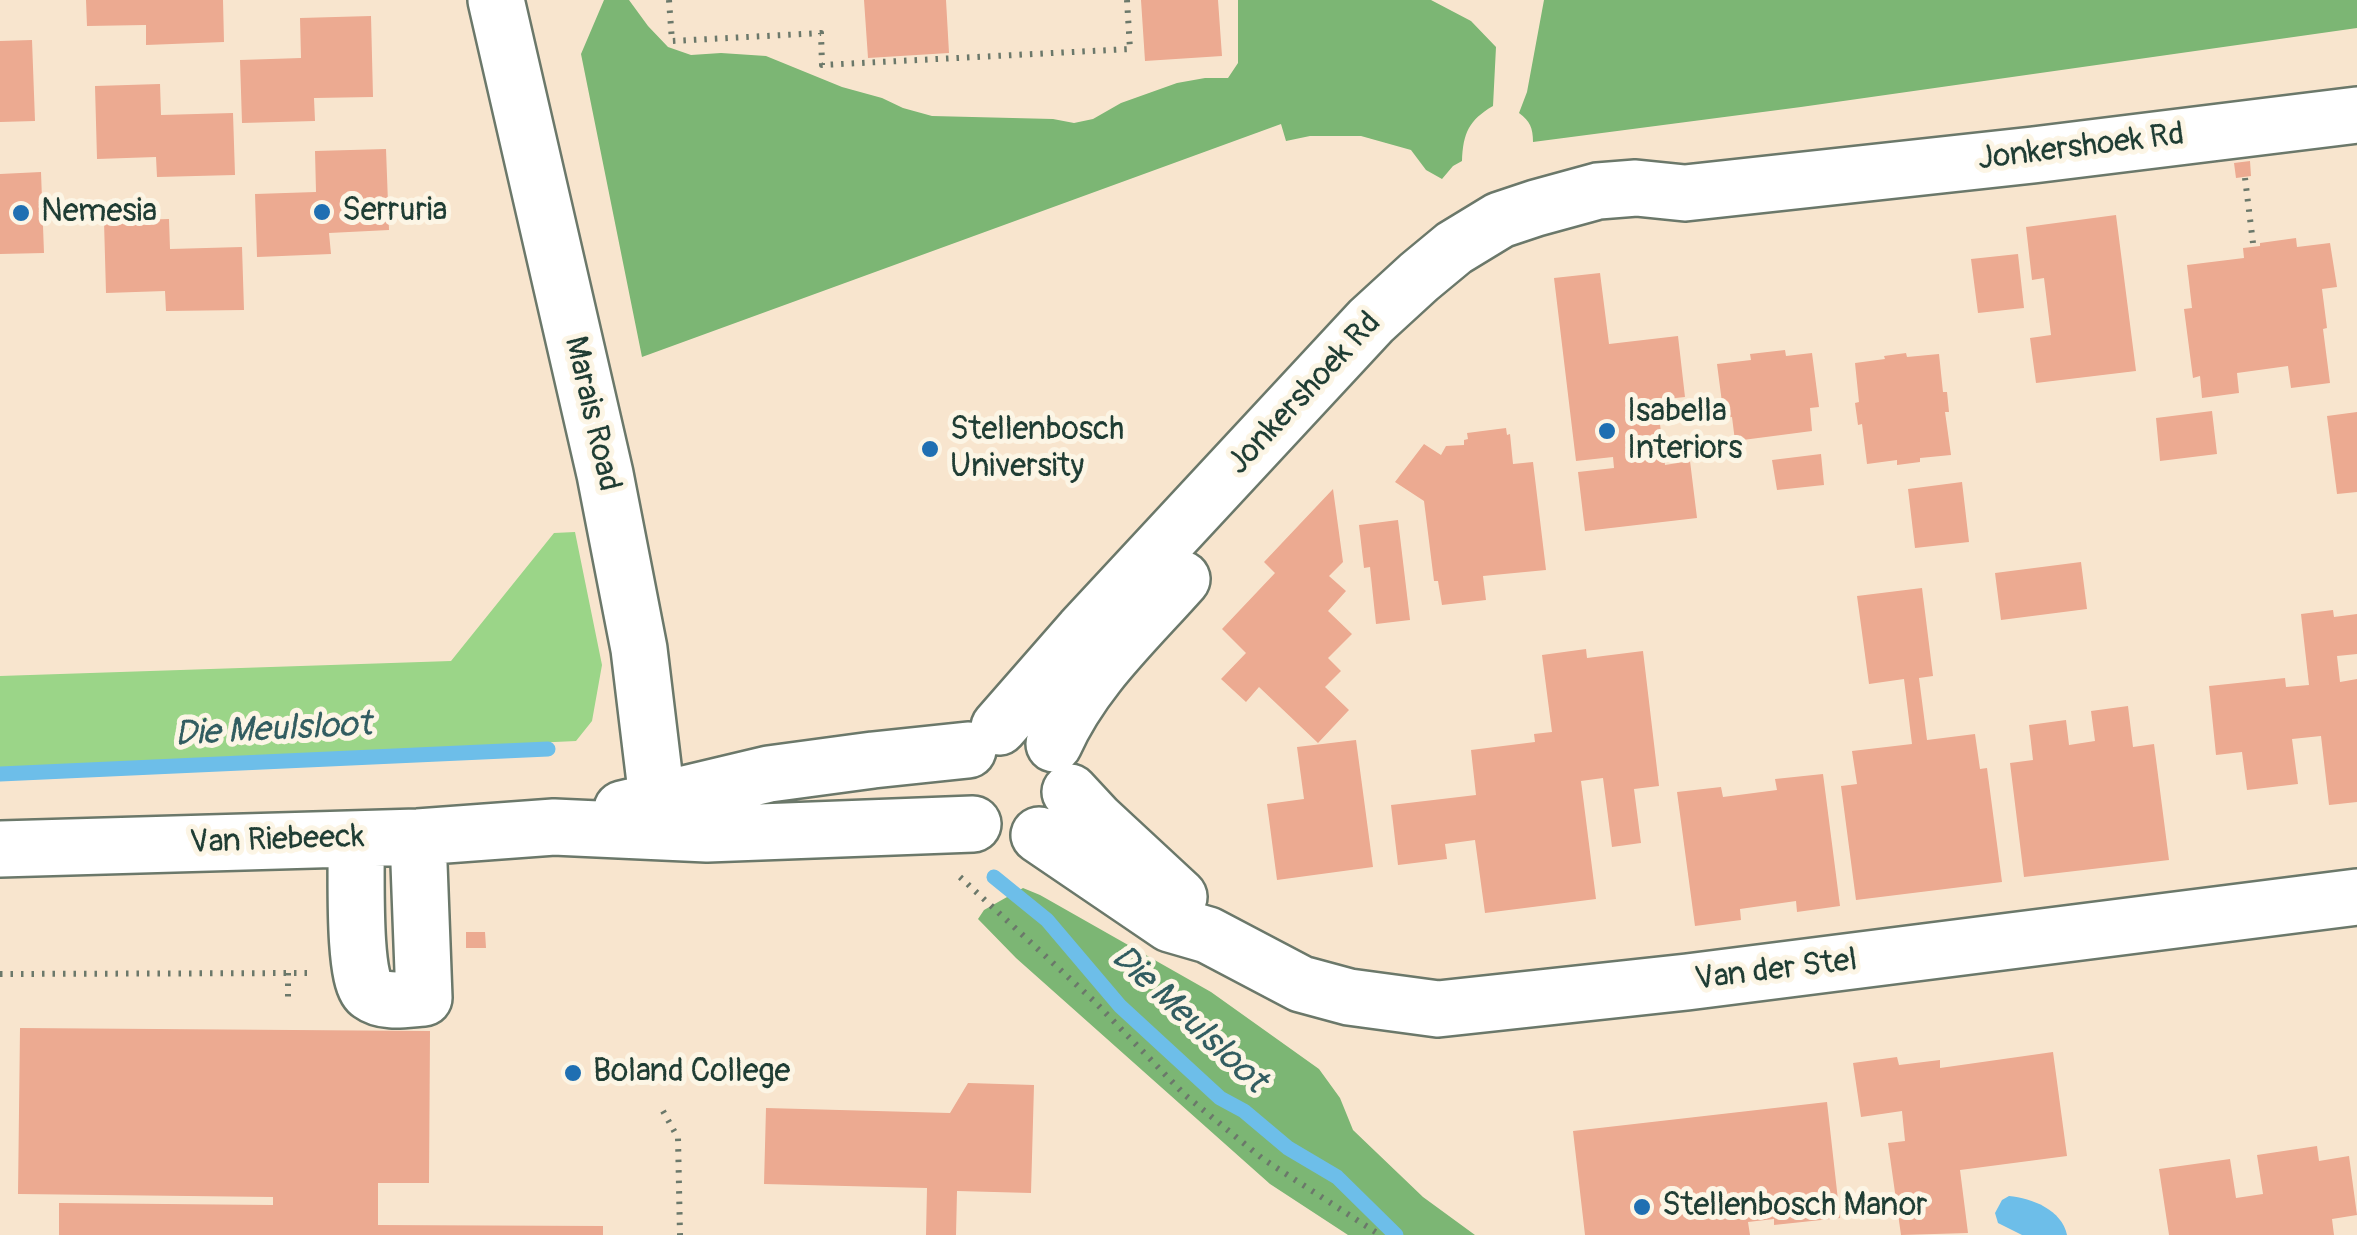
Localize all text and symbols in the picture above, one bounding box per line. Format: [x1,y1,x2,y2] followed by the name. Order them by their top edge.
[1976,116,2186,180] street label: Jonkershoek Rd
[342,193,447,231] place label: Serruria
[41,194,157,232] place label: Nemesia
[311,201,333,223] marker: Serruria
[10,202,32,224] marker: Nemesia
[1220,305,1390,483] street label: Jonkershoek Rd
[555,333,627,495] street label: Marais Road
[1627,394,1743,469] place label: Isabella Interiors
[950,412,1124,487] place label: Stellenbosch University
[1596,420,1618,442] marker: Isabella Interiors
[919,438,941,460] marker: Stellenbosch University
[173,705,373,757] water label: Die Meulsloot
[189,819,365,863] street label: Van Riebeeck
[1102,937,1274,1103] water label: Die Meulsloot
[1693,942,1859,1000] street label: Van der Stel
[593,1054,790,1092] place label: Boland College
[562,1062,584,1084] marker: Boland College
[1662,1188,1928,1226] place label: Stellenbosch Manor
[1631,1196,1653,1218] marker: Stellenbosch Manor

